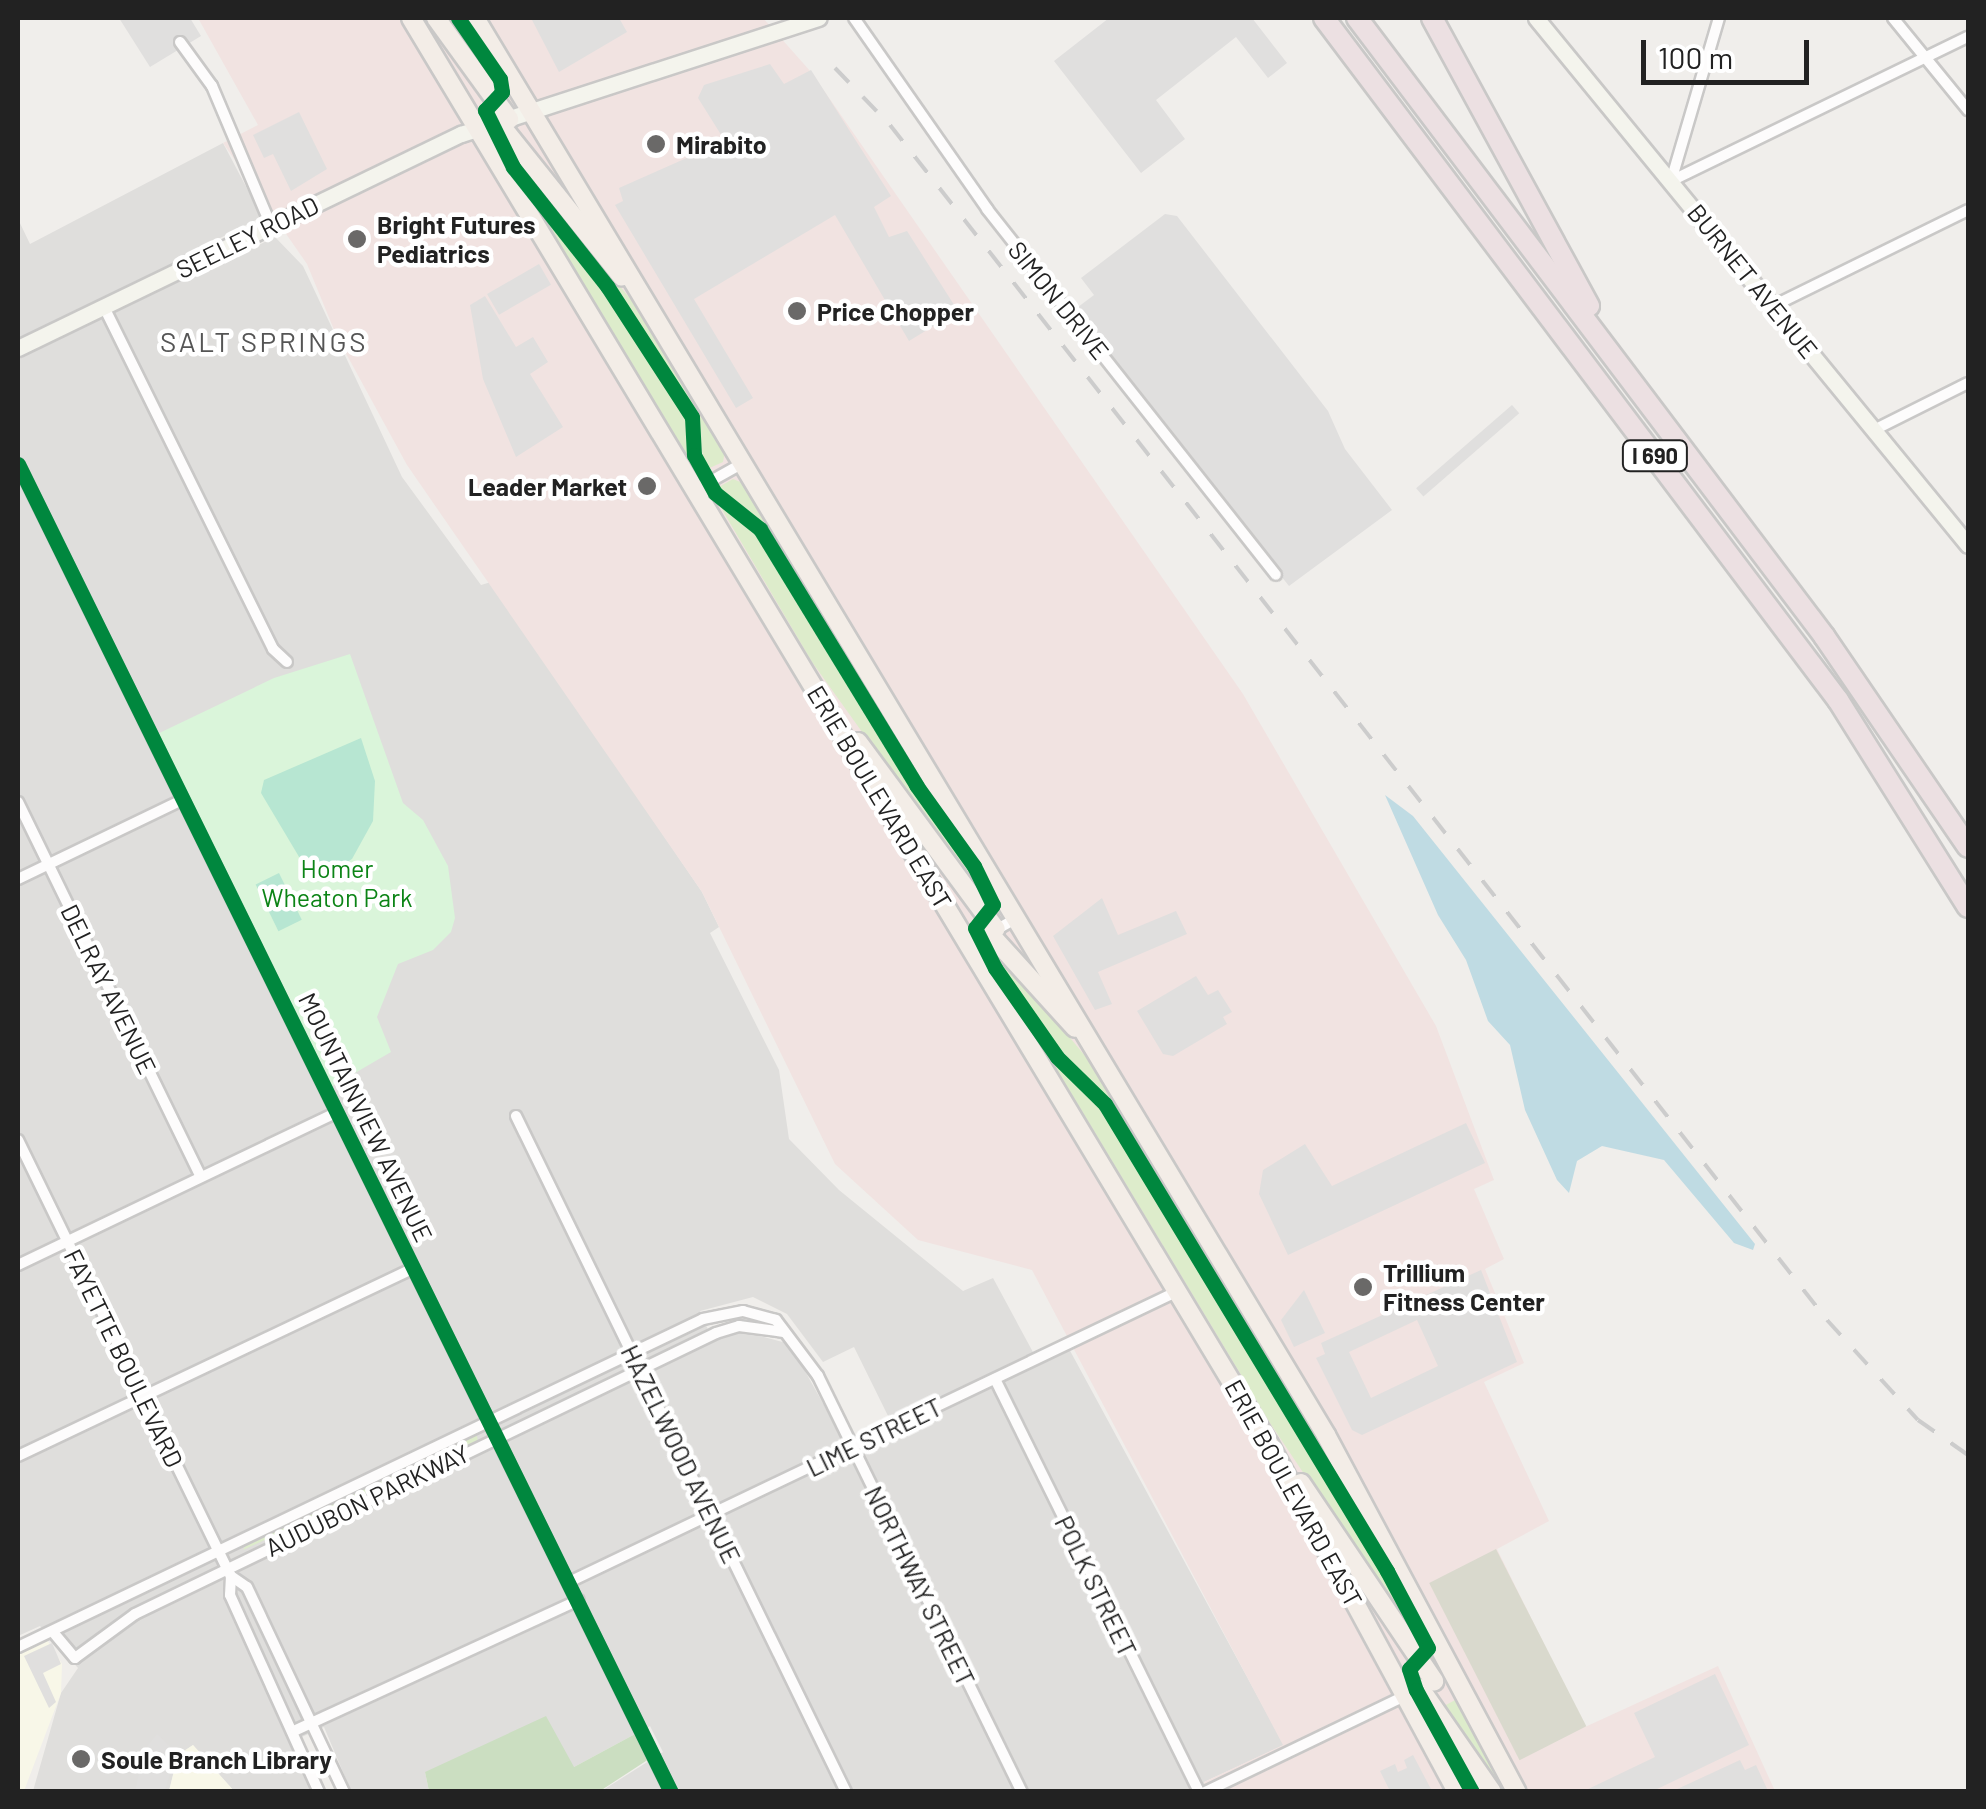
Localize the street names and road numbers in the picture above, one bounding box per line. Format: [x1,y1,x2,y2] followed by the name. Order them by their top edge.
[171,190,323,284] street label: SEELEY ROAD
[1682,198,1824,364] street label: BURNET AVENUE
[1002,235,1116,365] street label: SIMON DRIVE
[1620,439,1690,473] road number: I 690
[801,680,959,914] street label: ERIE BOULEVARD EAST
[55,899,163,1079] street label: DELRAY AVENUE
[293,988,439,1246] street label: MOUNTAINVIEW AVENUE
[58,1244,190,1472] street label: FAYETTE BOULEVARD
[615,1340,747,1568] street label: HAZELWOOD AVENUE
[1219,1374,1369,1612] street label: ERIE BOULEVARD EAST
[801,1391,947,1483] street label: LIME STREET
[260,1438,474,1562] street label: AUDUBON PARKWAY
[859,1481,981,1691] street label: NORTHWAY STREET
[1049,1511,1143,1661] street label: POLK STREET

